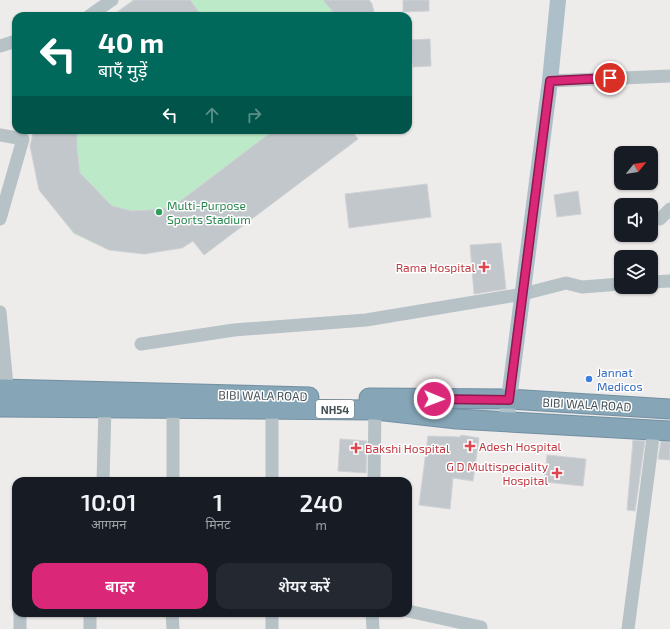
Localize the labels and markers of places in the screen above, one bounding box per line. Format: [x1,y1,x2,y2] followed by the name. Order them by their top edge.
[593,61,627,95] pin
[167,198,251,226] place label: Multi-Purpose Sports Stadium
[154,207,164,217] marker: Multi-Purpose Sports Stadium
[396,260,475,274] place label: Rama Hospital
[478,261,490,273] marker: Rama Hospital
[597,365,643,393] place label: Jannat Medicos
[584,374,594,384] marker: Jannat Medicos
[479,439,562,453] place label: Adesh Hospital
[464,440,476,452] marker: Adesh Hospital
[365,441,450,455] place label: Bakshi Hospital
[350,442,362,454] marker: Bakshi Hospital
[446,459,549,487] place label: G D Multispeciality Hospital
[551,467,563,479] marker: G D Multispeciality Hospital

